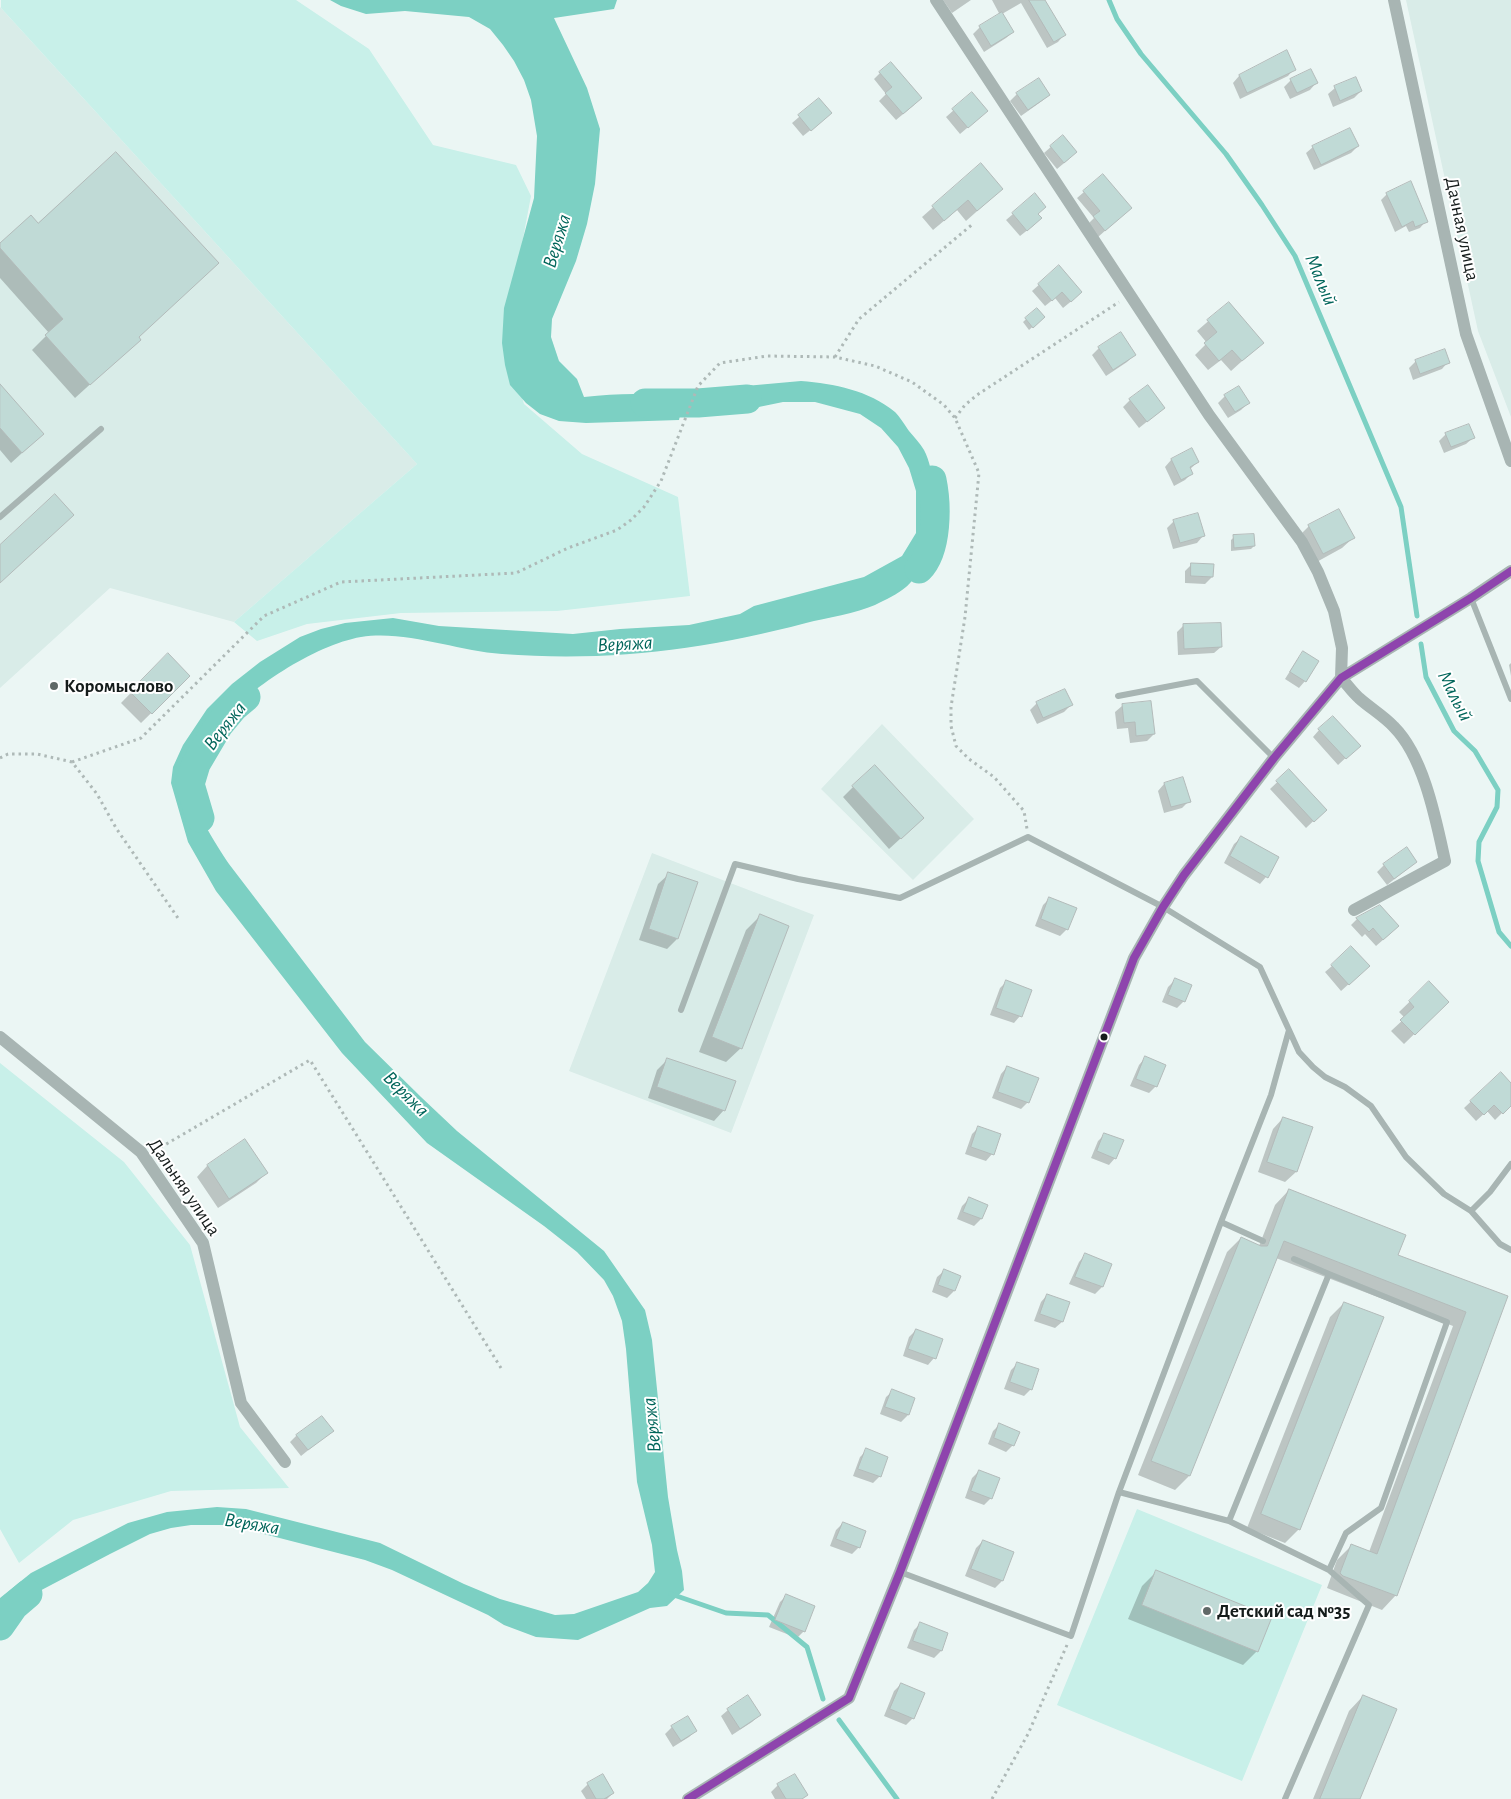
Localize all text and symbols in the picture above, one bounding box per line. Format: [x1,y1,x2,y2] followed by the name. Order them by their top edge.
[1440,175,1484,283] street label: Дачная улица
[537,211,577,271] water label: Веряжа
[1300,251,1342,309] water label: Малый
[597,631,653,657] water label: Веряжа
[1432,667,1478,725] water label: Малый
[64,675,173,697] place label: Коромыслово
[48,680,60,692] marker: Коромыслово
[199,697,251,755] water label: Веряжа
[1099,1032,1109,1042] unlabelled marker
[378,1066,434,1122] water label: Веряжа
[143,1134,225,1240] street label: Дальняя улица
[637,1396,667,1454] water label: Веряжа
[223,1508,281,1540] water label: Веряжа
[1217,1600,1350,1622] place label: Детский сад №35
[1201,1605,1213,1617] marker: Детский сад №35

